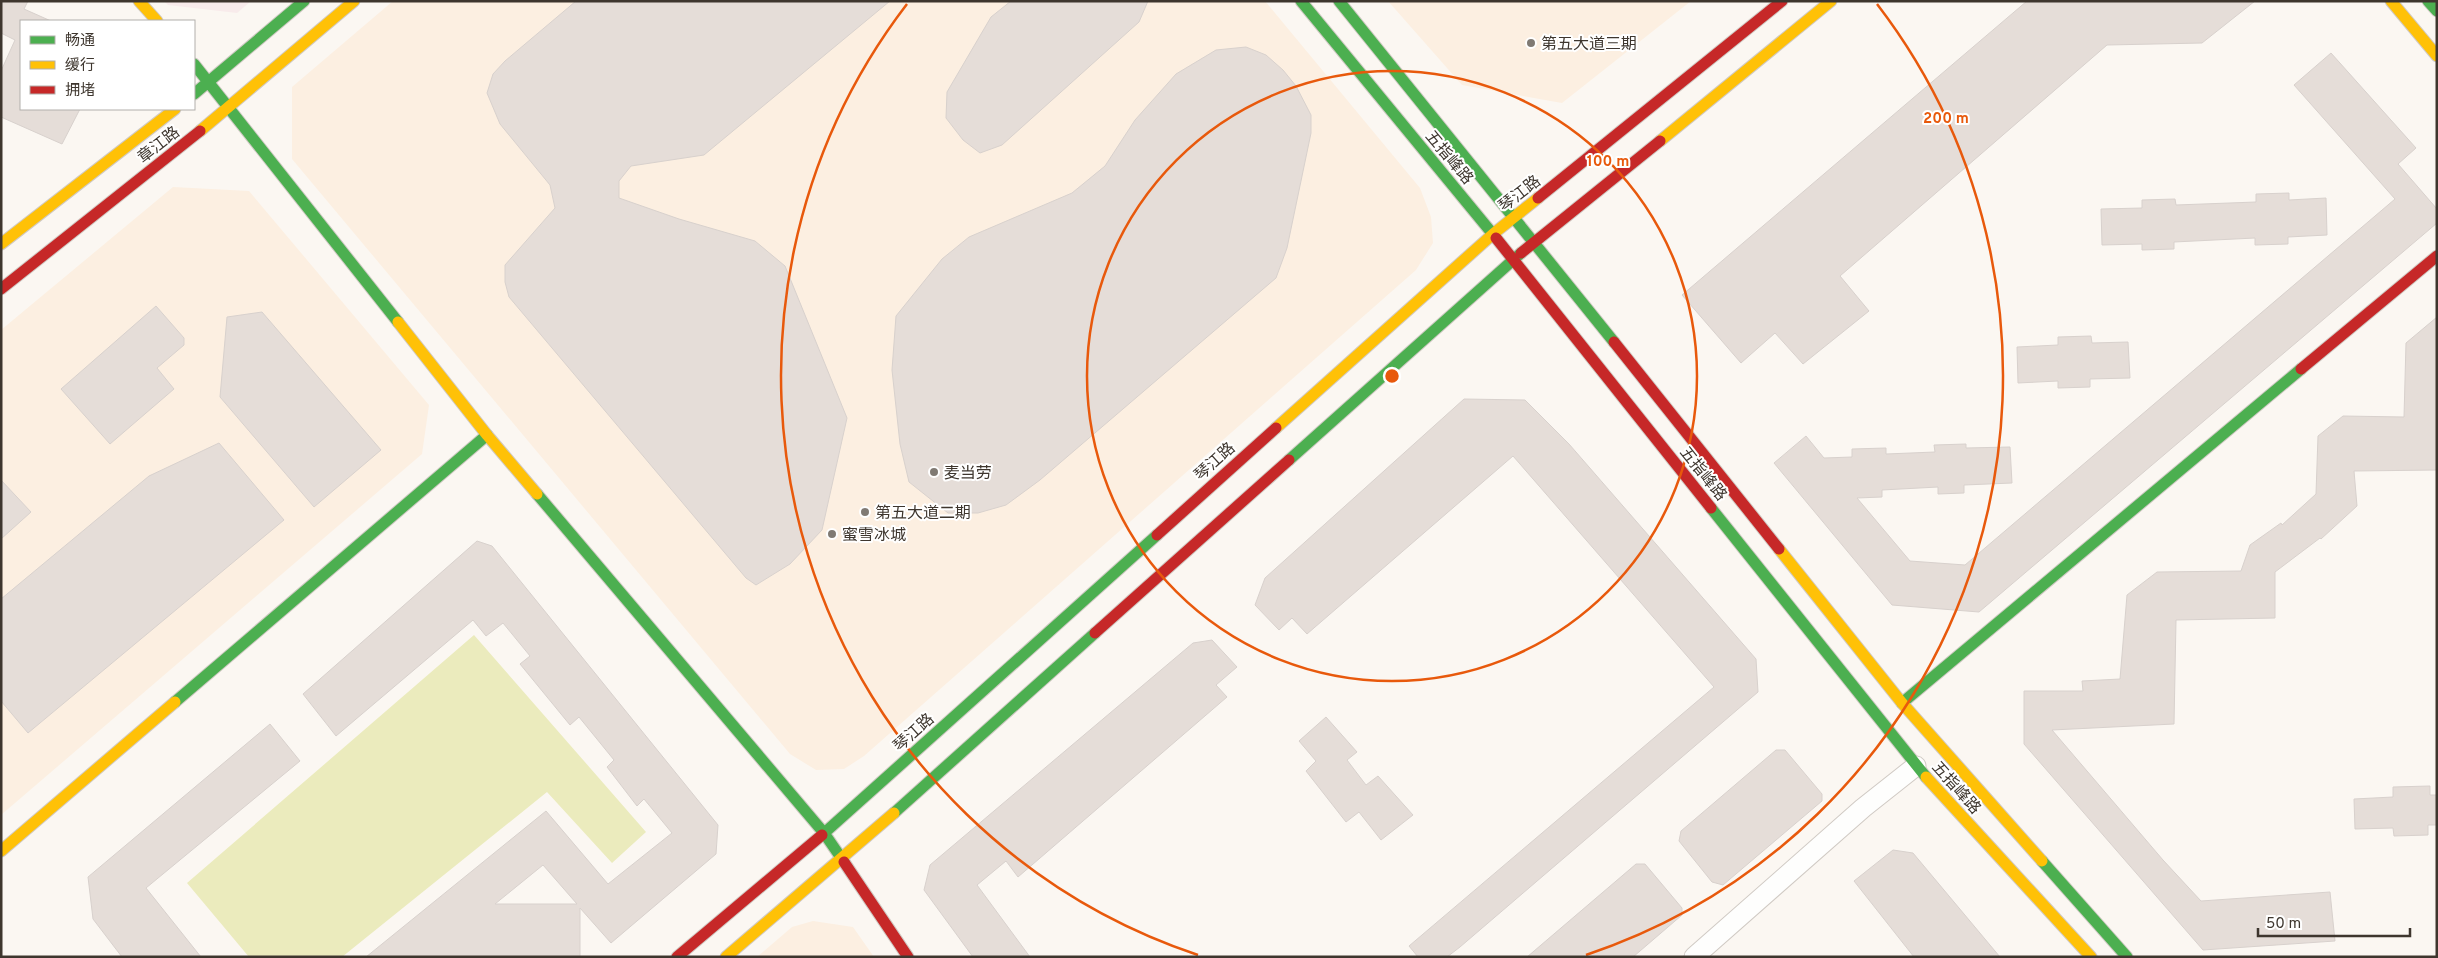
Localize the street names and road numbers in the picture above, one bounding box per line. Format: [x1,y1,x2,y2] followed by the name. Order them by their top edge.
[134,123,184,168] street label: 章江路
[1420,127,1477,189] street label: 五指峰路
[1495,172,1545,217] street label: 琴江路
[1191,439,1240,486] street label: 琴江路
[1675,443,1730,505] street label: 五指峰路
[890,710,939,757] street label: 琴江路
[1927,758,1984,819] street label: 五指峰路

